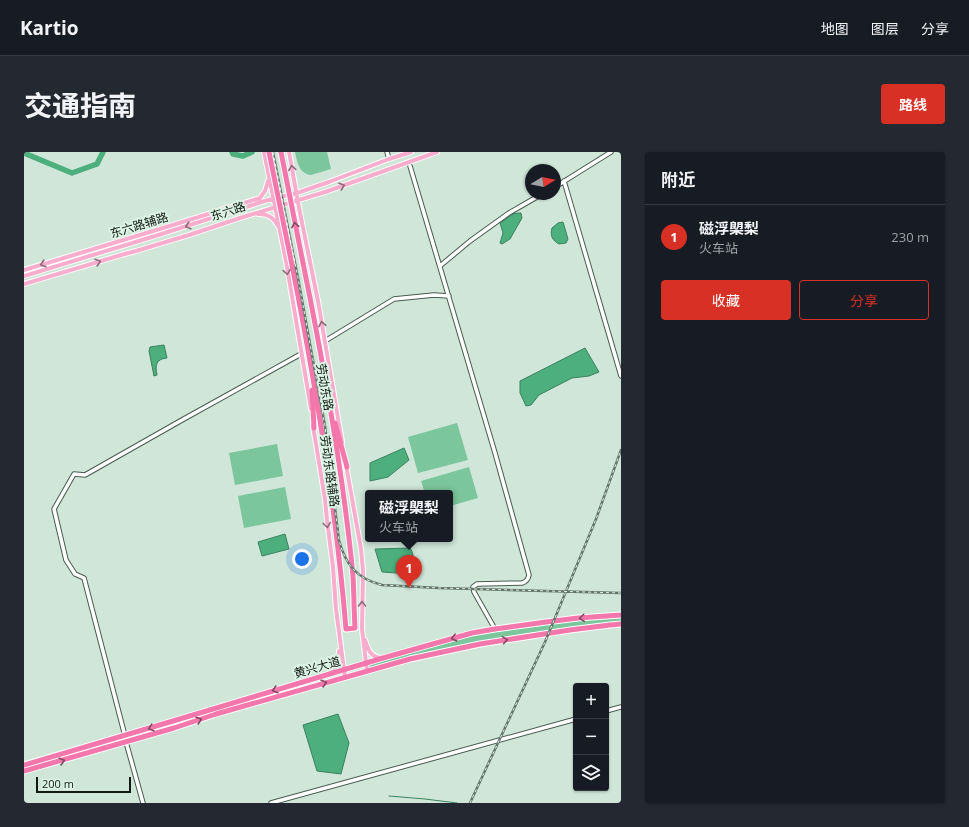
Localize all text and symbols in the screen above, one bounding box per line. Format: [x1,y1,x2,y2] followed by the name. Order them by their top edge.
[20,15,79,41] text: Kartio
[821,19,849,38] text: 地图
[871,19,899,38] text: 图层
[921,19,949,38] text: 分享
[881,84,945,124] button: 路线
[24,86,136,124] text: 交通指南
[525,164,561,200] north arrow
[288,165,297,172] one-way arrow
[661,168,695,191] text: 附近
[339,182,346,191] one-way arrow
[208,197,248,225] street label: 东六路
[108,208,170,242] street label: 东六路辅路
[699,218,759,238] text: 磁浮㮾梨
[185,221,192,230] one-way arrow
[292,222,300,228] one-way arrow
[670,228,678,246] text: 1
[891,228,929,246] text: 230 m
[699,239,738,257] text: 火车站
[94,258,101,267] one-way arrow
[40,259,47,268] one-way arrow
[282,269,291,275] one-way arrow
[661,280,791,320] button: 收藏
[799,280,929,320] button: 分享
[318,321,327,327] one-way arrow
[312,362,338,412] street label: 劳动东路
[317,434,343,508] street label: 劳动东路辅路
[365,490,453,542] popup
[379,497,439,517] text: 磁浮㮾梨
[379,518,418,536] text: 火车站
[322,522,331,528] one-way arrow
[292,549,312,569] your location
[396,555,422,588] pin: 1
[358,601,366,607] one-way arrow
[579,613,585,622] one-way arrow
[451,633,458,642] one-way arrow
[502,636,508,645] one-way arrow
[292,652,342,682] street label: 黄兴大道
[320,679,327,688] one-way arrow
[573,683,609,791] map controls
[573,683,609,719] button: +
[272,685,279,694] one-way arrow
[196,716,203,724] one-way arrow
[573,719,609,755] button: −
[148,723,155,732] one-way arrow
[573,755,609,791] button: layers
[58,757,65,766] one-way arrow
[36,775,131,794] scale bar
[42,776,74,791] text: 200 m

